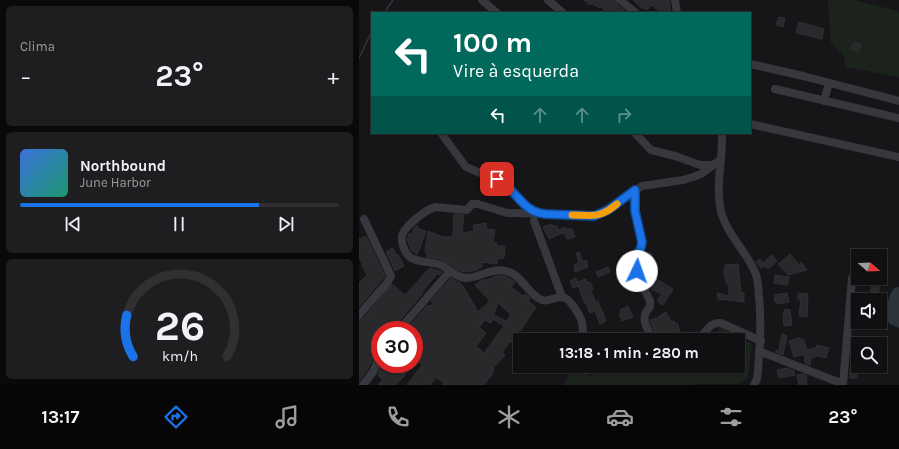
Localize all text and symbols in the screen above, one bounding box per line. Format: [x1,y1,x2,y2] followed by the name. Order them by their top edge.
[453,26,532,59] text: 100 m
[387,28,439,80] icon: left
[20,39,55,54] text: Clima
[155,58,204,94] text: 23°
[453,60,579,82] text: Vire à esquerda
[20,64,32,90] text: −
[327,64,339,90] text: +
[487,104,509,126] icon: left
[529,104,551,126] icon: ahead
[571,104,593,126] icon: ahead
[613,104,635,126] icon: right
[80,157,166,175] text: Northbound
[480,162,514,196] pin
[486,168,508,190] icon: arrive
[80,175,151,190] text: June Harbor
[62,213,84,235] icon: previous
[168,213,190,235] icon: pause
[275,213,297,235] icon: next
[851,249,887,285] north arrow
[851,249,887,373] map controls
[616,250,658,292] position arrow
[851,293,887,329] button: sound
[154,302,205,350] text: 26
[371,321,423,373] speed limit sign: 30
[851,337,887,373] button: search
[559,344,699,362] text: 13:18 · 1 min · 280 m
[161,347,198,364] text: km/h
[162,403,190,431] icon: directions
[273,403,301,431] icon: music
[384,403,412,431] icon: phone
[495,403,523,431] icon: climate
[606,403,634,431] icon: car
[717,403,745,431] icon: filters
[42,406,79,428] text: 13:17
[828,406,857,428] text: 23°

